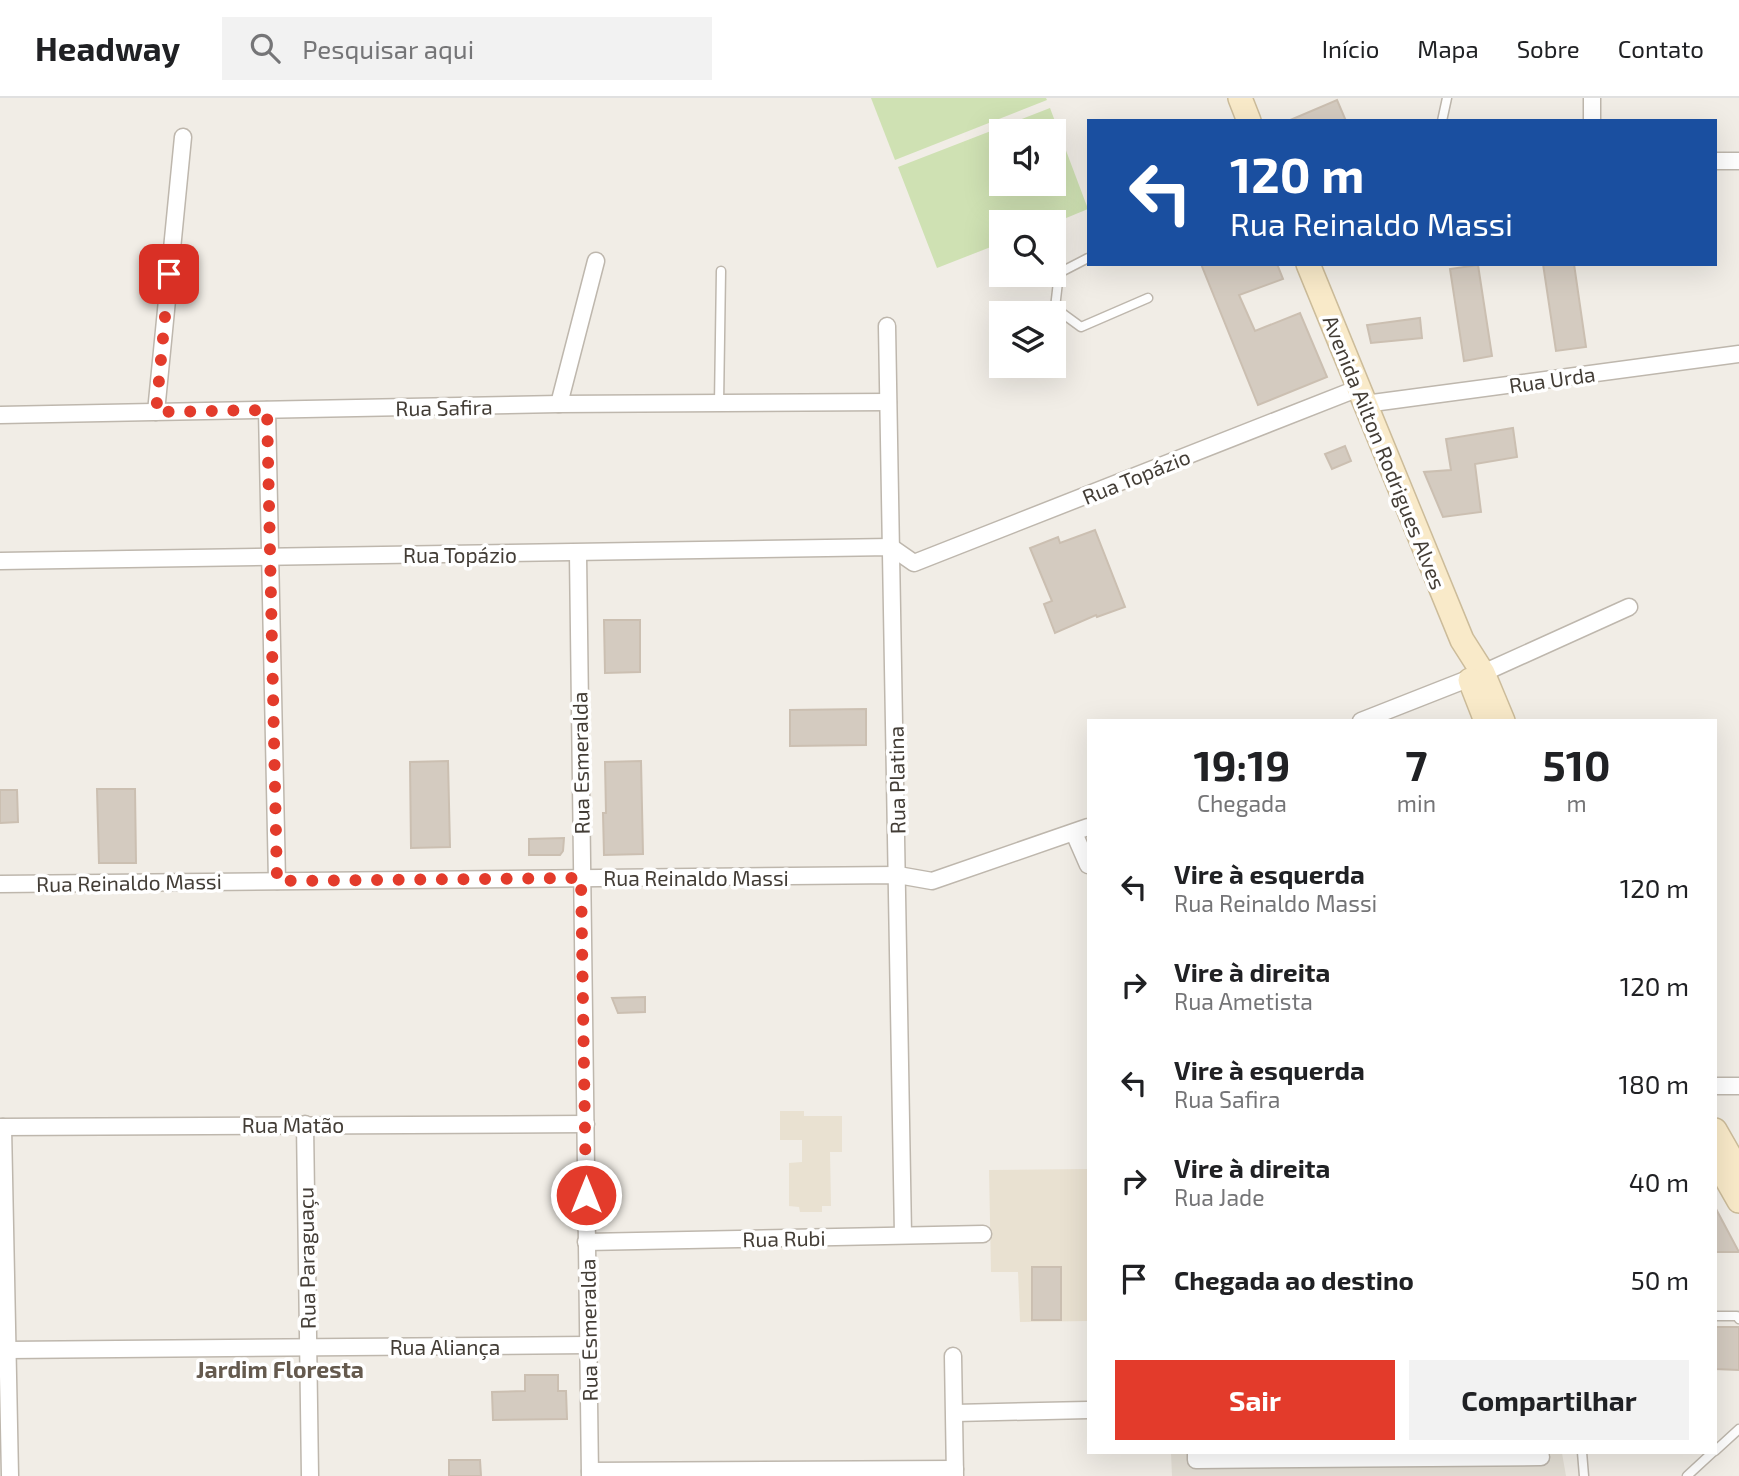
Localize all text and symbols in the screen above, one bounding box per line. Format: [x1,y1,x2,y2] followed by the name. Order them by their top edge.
[222,17,712,80] search box
[35,28,180,68] text: Headway
[246,29,284,67] icon: search
[302,33,474,64] text: Pesquisar aqui
[1322,34,1379,63] text: Início
[1417,34,1479,63] text: Mapa
[1517,34,1580,63] text: Sobre
[1618,34,1704,63] text: Contato
[989,119,1066,378] map controls
[989,119,1066,196] button: sound
[1230,144,1364,203] text: 120 m
[1115,147,1206,238] icon: left
[1230,204,1513,242] text: Rua Reinaldo Massi
[989,210,1066,287] button: search
[139,244,199,304] pin
[150,255,188,293] icon: arrive
[989,301,1066,378] button: layers
[1318,311,1452,593] street label: Avenida Ailton Rodrigues Alves
[1507,361,1597,397] street label: Rua Urda
[395,394,493,420] street label: Rua Safira
[1078,443,1194,509] street label: Rua Topázio
[403,542,517,567] street label: Rua Topázio
[566,691,594,835] street label: Rua Esmeralda
[883,726,909,834] street label: Rua Platina
[1194,739,1290,789] text: 19:19
[1405,739,1427,789] text: 7
[1543,739,1610,789] text: 510
[1197,789,1287,817] text: Chegada
[1397,789,1436,817] text: min
[1566,789,1587,817] text: m
[1174,858,1365,889] text: Vire à esquerda
[603,865,789,890] street label: Rua Reinaldo Massi
[36,868,222,896] street label: Rua Reinaldo Massi
[1115,868,1153,906] icon: left
[1620,872,1689,903] text: 120 m
[1174,889,1377,917] text: Rua Reinaldo Massi
[1174,956,1330,987] text: Vire à direita
[1115,966,1153,1004] icon: right
[1620,970,1689,1001] text: 120 m
[1174,987,1313,1015] text: Rua Ametista
[1174,1054,1365,1085] text: Vire à esquerda
[1115,1064,1153,1102] icon: left
[1619,1068,1689,1099] text: 180 m
[1174,1085,1280,1113] text: Rua Safira
[242,1112,344,1137] street label: Rua Matão
[1174,1152,1330,1183] text: Vire à direita
[549,1158,623,1232] position arrow
[1115,1162,1153,1200] icon: right
[1629,1166,1689,1197] text: 40 m
[1174,1183,1265,1211] text: Rua Jade
[292,1187,322,1329] street label: Rua Paraguaçu
[742,1225,826,1251] street label: Rua Rubi
[574,1258,602,1402] street label: Rua Esmeralda
[1115,1260,1153,1298] icon: arrive
[1174,1264,1414,1295] text: Chegada ao destino
[1631,1264,1689,1295] text: 50 m
[390,1334,500,1361] street label: Rua Aliança
[196,1355,364,1383] district label: Jardim Floresta
[1115,1360,1395,1440] button: Sair
[1409,1360,1689,1440] button: Compartilhar

